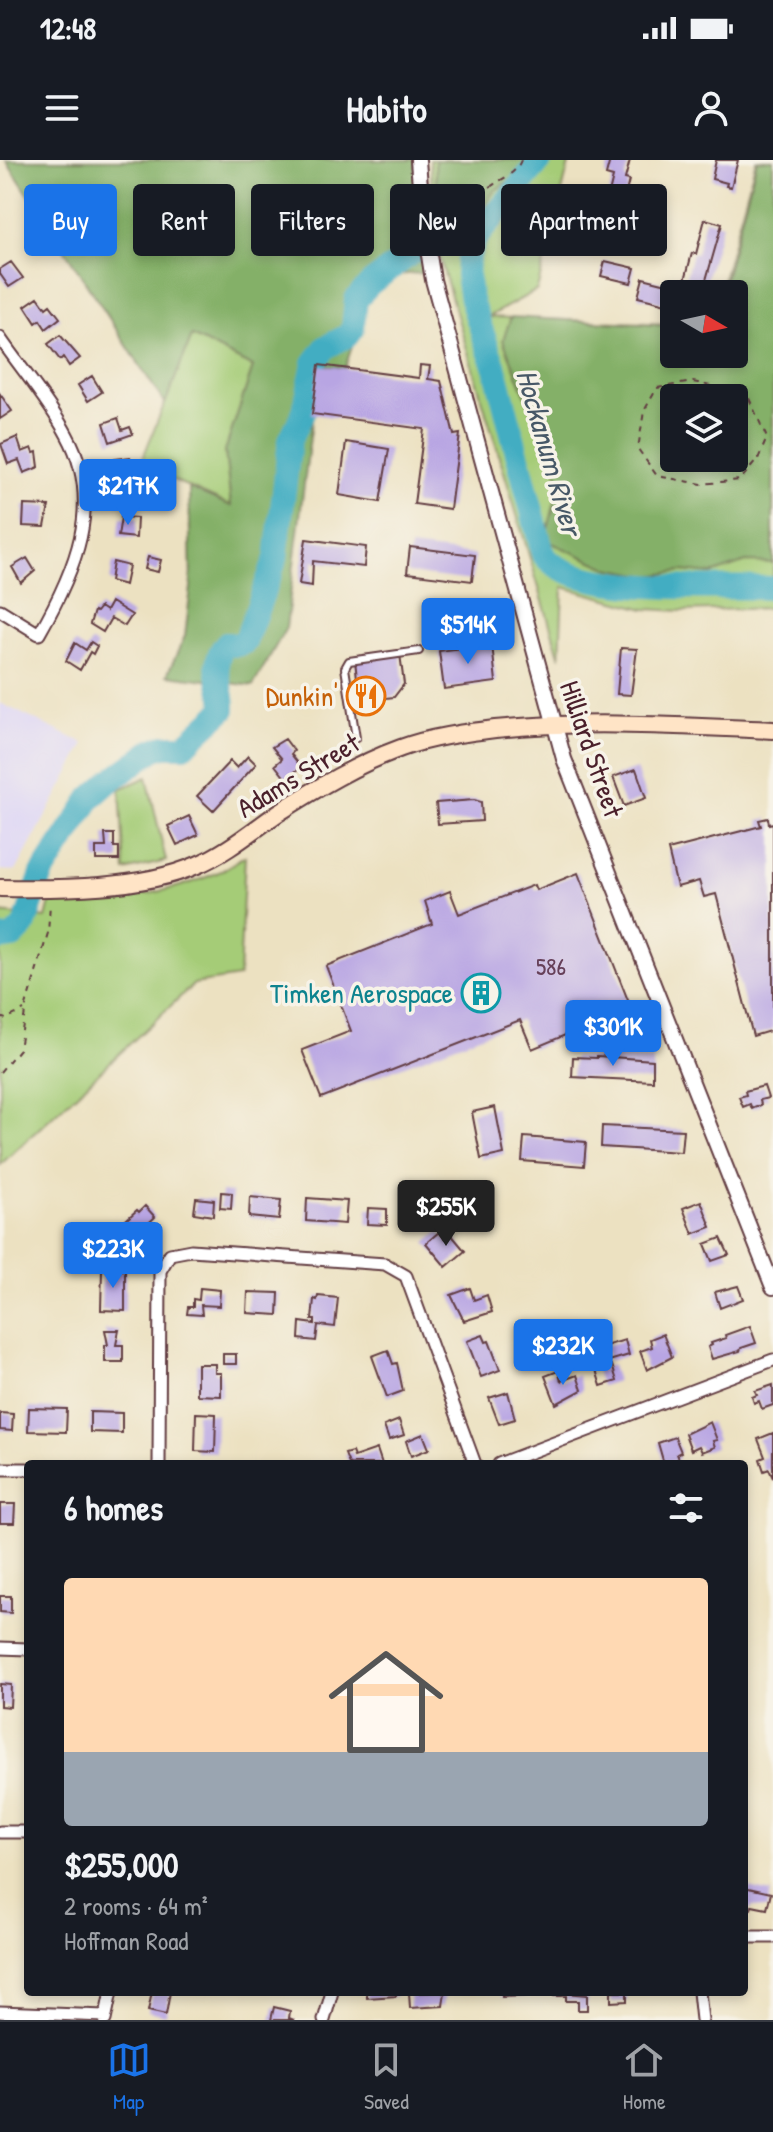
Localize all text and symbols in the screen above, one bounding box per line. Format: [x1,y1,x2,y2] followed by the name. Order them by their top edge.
[40,8,96,48] text: 12:48
[346,84,427,133] text: Habito
[40,86,84,130] icon: menu
[689,86,733,130] icon: person
[24,184,117,256] chip: Buy
[133,184,235,256] chip: Rent
[251,184,374,256] chip: Filters
[390,184,485,256] chip: New
[501,184,667,256] chip: Apartment
[660,280,748,368] north arrow
[660,280,748,472] map controls
[507,364,594,543] water label: Hockanum River
[660,384,748,472] button: layers
[72,459,184,527] pin: $217K
[97,467,159,502] text: $217K
[412,598,524,666] pin: $514K
[440,606,496,641] text: $514K
[345,675,387,717] restaurant icon: Dunkin'
[551,676,633,823] street label: Hilliard Street
[266,677,338,715] place label: Dunkin'
[229,723,367,827] street label: Adams Street
[536,950,566,982] house number: 586
[460,972,502,1014] building icon: Timken Aerospace
[270,974,453,1012] place label: Timken Aerospace
[557,1000,669,1068] pin: $301K
[583,1008,643,1043] text: $301K
[390,1180,502,1248] pin: $255K
[416,1188,476,1223] text: $255K
[57,1222,169,1290] pin: $223K
[82,1230,144,1265] text: $223K
[507,1319,619,1387] pin: $232K
[532,1327,594,1362] text: $232K
[64,1485,163,1531] text: 6 homes
[664,1486,708,1530] icon: filters
[314,1630,458,1774] icon: home
[64,1842,178,1888] text: $255,000
[64,1888,208,1923] text: 2 rooms · 64 m²
[64,1923,189,1958] text: Hoffman Road
[107,2038,151,2116] tab: Map
[364,2038,409,2116] tab: Saved
[622,2038,666,2116] tab: Home

